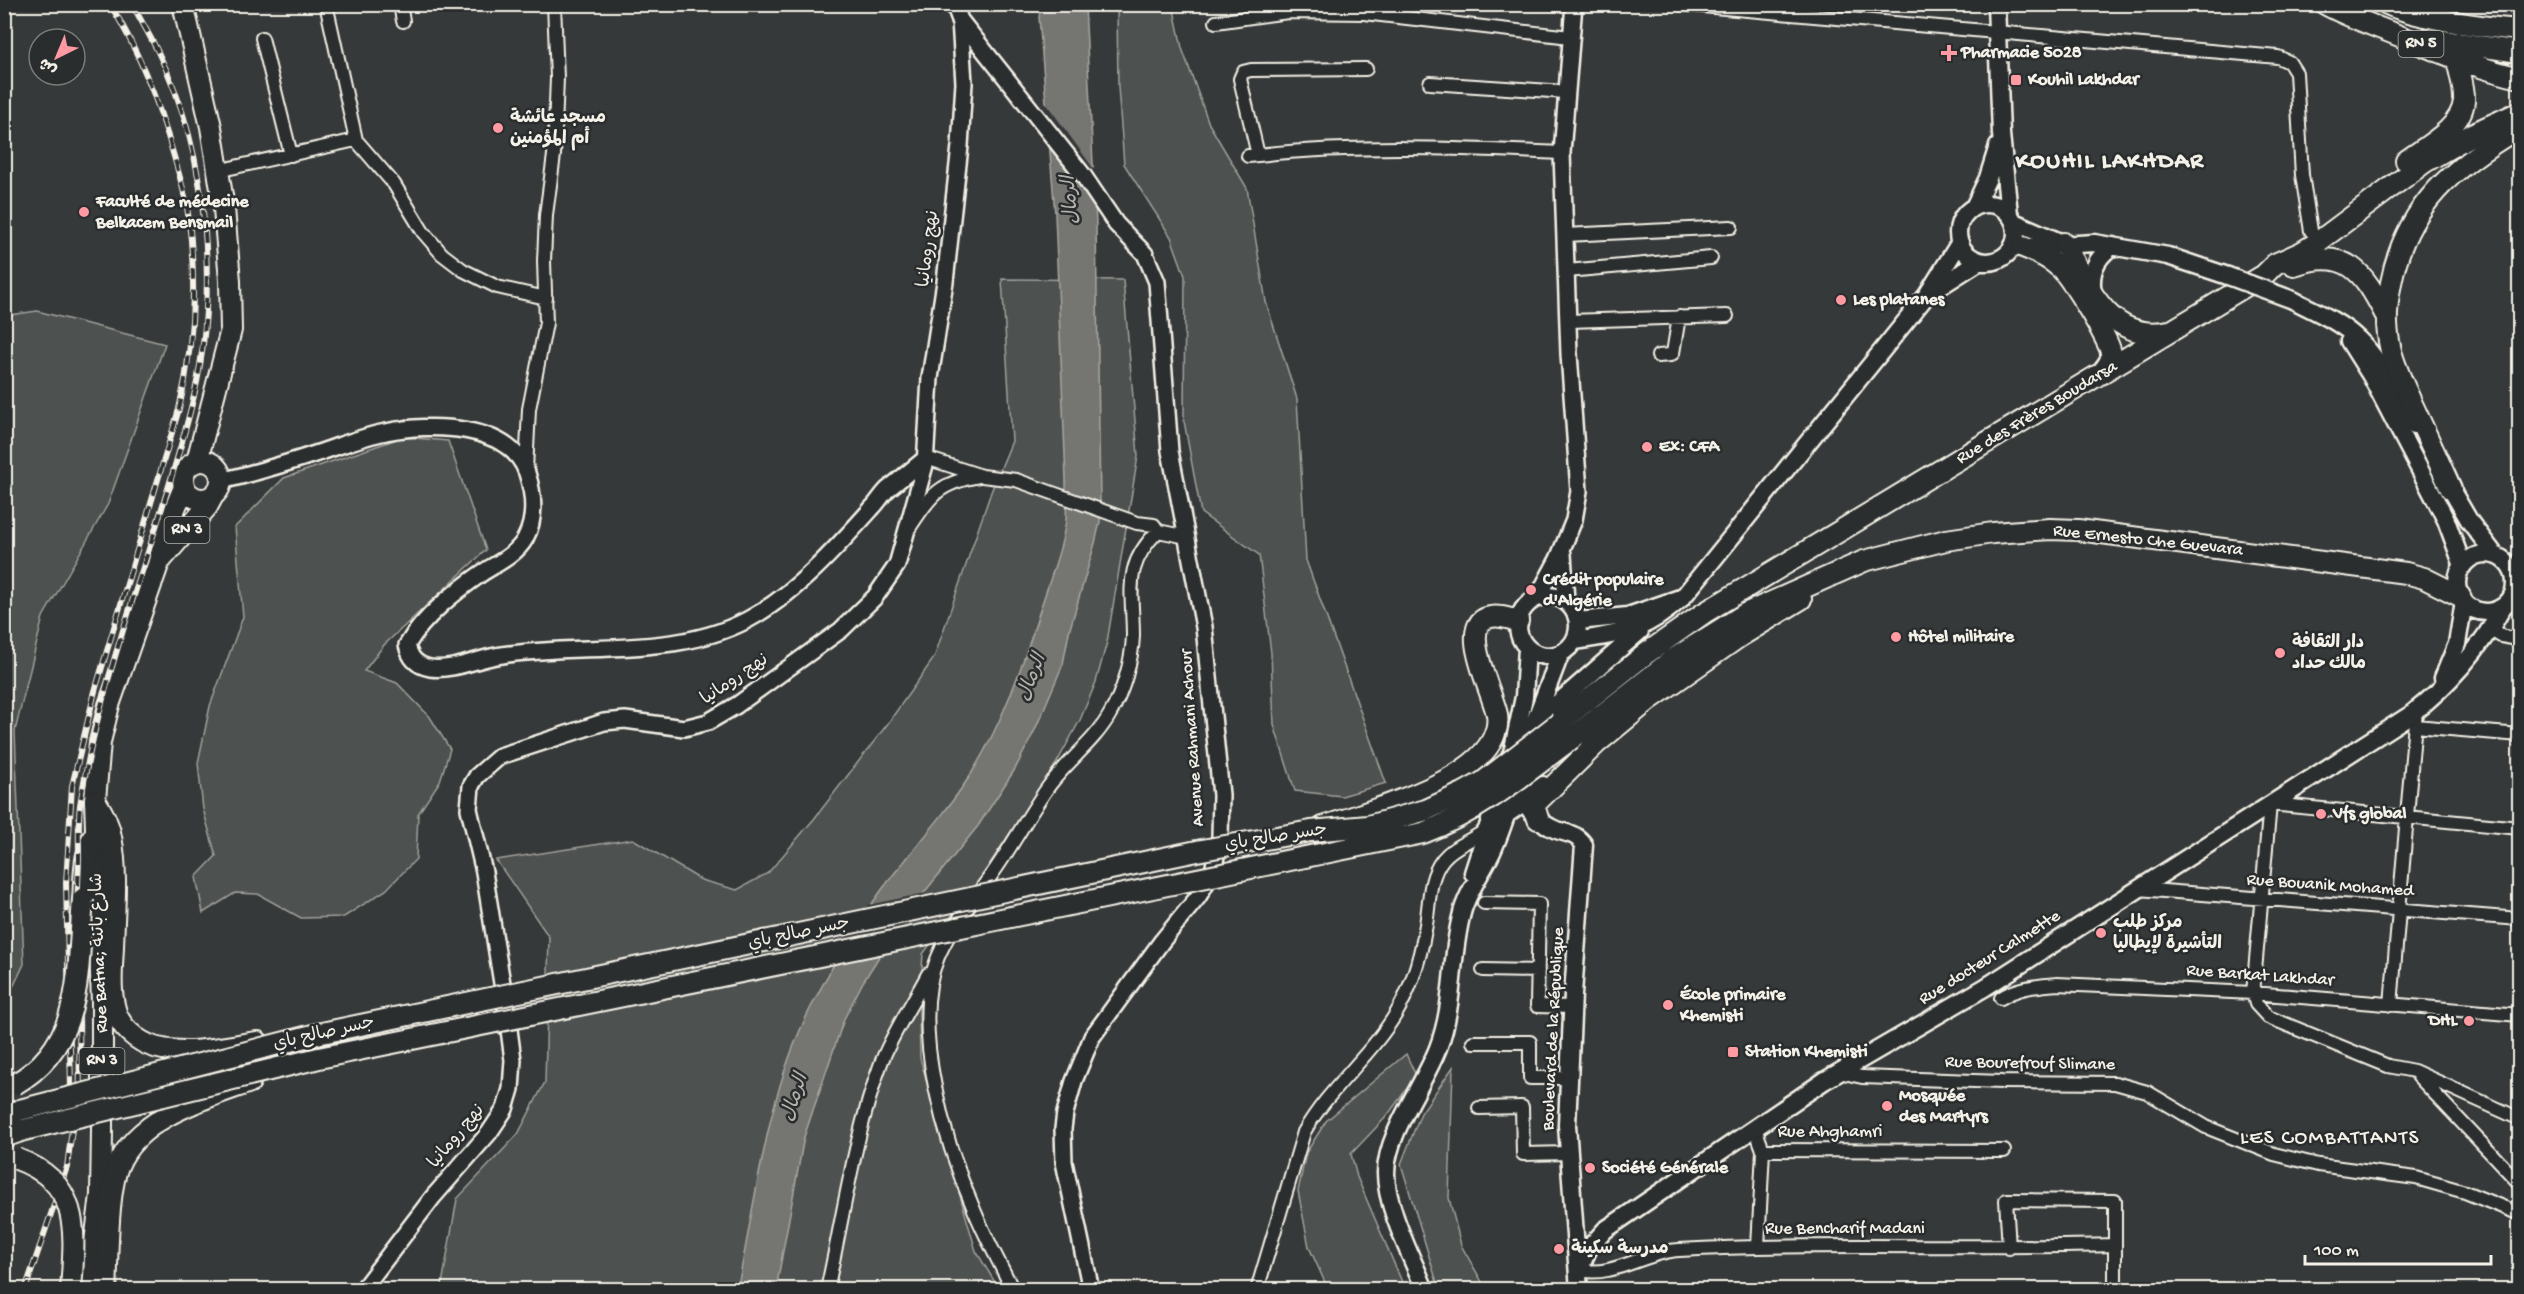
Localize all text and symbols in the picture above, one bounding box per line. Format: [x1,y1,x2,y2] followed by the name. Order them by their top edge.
[27,27,87,87] north arrow
[2398,31,2444,57] road number: RN 5
[1960,43,2082,64] place label: Pharmacie 5028
[1942,46,1956,60] marker: Pharmacie 5028
[36,52,62,78] text: ش
[2027,70,2141,91] place label: Kouhil Lakhdar
[2009,73,2023,87] marker: Kouhil Lakhdar
[510,107,606,151] place label: مسجد عائشة أم المؤمنين
[491,121,505,135] marker: مسجد عائشة أم المؤمنين
[2015,148,2204,177] district label: KOUHIL LAKHDAR
[1057,172,1086,225] water label: الرمال
[95,192,249,234] place label: Faculté de médecine Belkacem Bensmail
[77,205,91,219] marker: Faculté de médecine Belkacem Bensmail
[914,209,944,289] street label: نهج رومانيا
[1853,290,1946,311] place label: Les platanes
[1834,293,1848,307] marker: Les platanes
[1953,356,2122,469] street label: Rue des Frères Boudarsa
[1659,437,1721,458] place label: Ex: CFA
[1640,440,1654,454] marker: Ex: CFA
[164,517,210,543] road number: RN 3
[2052,521,2245,562] street label: Rue Ernesto Che Guevara
[1542,570,1664,612] place label: Crédit populaire d'Algérie
[1524,583,1538,597] marker: Crédit populaire d'Algérie
[1908,627,2015,648] place label: Hôtel militaire
[1889,630,1903,644] marker: Hôtel militaire
[2292,631,2366,675] place label: دار الثقافة مالك حداد
[2273,646,2287,660] marker: دار الثقافة مالك حداد
[1176,647,1210,827] street label: Avenue Rahmani Achour
[1013,648,1054,705] water label: الرمال
[697,650,773,710] street label: نهج رومانيا
[2332,804,2406,825] place label: Vfs global
[2314,807,2328,821] marker: Vfs global
[1223,820,1329,856] street label: جسر صالح باي
[2246,870,2416,902] street label: Rue Bouanik Mohamed
[87,873,113,1033] street label: Rue Batna; شارع باتنة
[1915,906,2065,1010] street label: Rue docteur Calmette
[746,913,852,955] street label: جسر صالح باي
[2113,913,2222,955] place label: مركز طلب التأشيرة لإيطاليا
[1538,926,1570,1132] street label: Boulevard de la République
[2094,926,2108,940] marker: مركز طلب التأشيرة لإيطاليا
[2186,960,2336,992] street label: Rue Barkat Lakhdar
[1679,984,1786,1027] place label: École primaire Khemisti
[1661,998,1675,1012] marker: École primaire Khemisti
[2426,1011,2458,1032] place label: DHL
[271,1012,377,1056] street label: جسر صالح باي
[2462,1014,2476,1028] marker: DHL
[1745,1042,1868,1063] place label: Station Khemisti
[1726,1045,1740,1059] marker: Station Khemisti
[80,1048,124,1074] road number: RN 3
[1945,1052,2116,1076] street label: Rue Bourefrouf Slimane
[777,1068,815,1125] water label: الرمال
[1899,1086,1989,1128] place label: Mosquée des Martyrs
[1880,1099,1894,1113] marker: Mosquée des Martyrs
[424,1101,490,1173] street label: نهج رومانيا
[1778,1122,1882,1143] street label: Rue Ahghamri
[2240,1127,2420,1152] district label: LES COMBATTANTS
[1602,1158,1729,1179] place label: Société Générale
[1583,1161,1597,1175] marker: Société Générale
[1765,1219,1925,1240] street label: Rue Bencharif Madani
[2305,1228,2491,1266] scale bar
[1571,1238,1669,1260] place label: مدرسة سكينة
[2313,1241,2359,1262] text: 100 m
[1552,1242,1566,1256] marker: مدرسة سكينة

